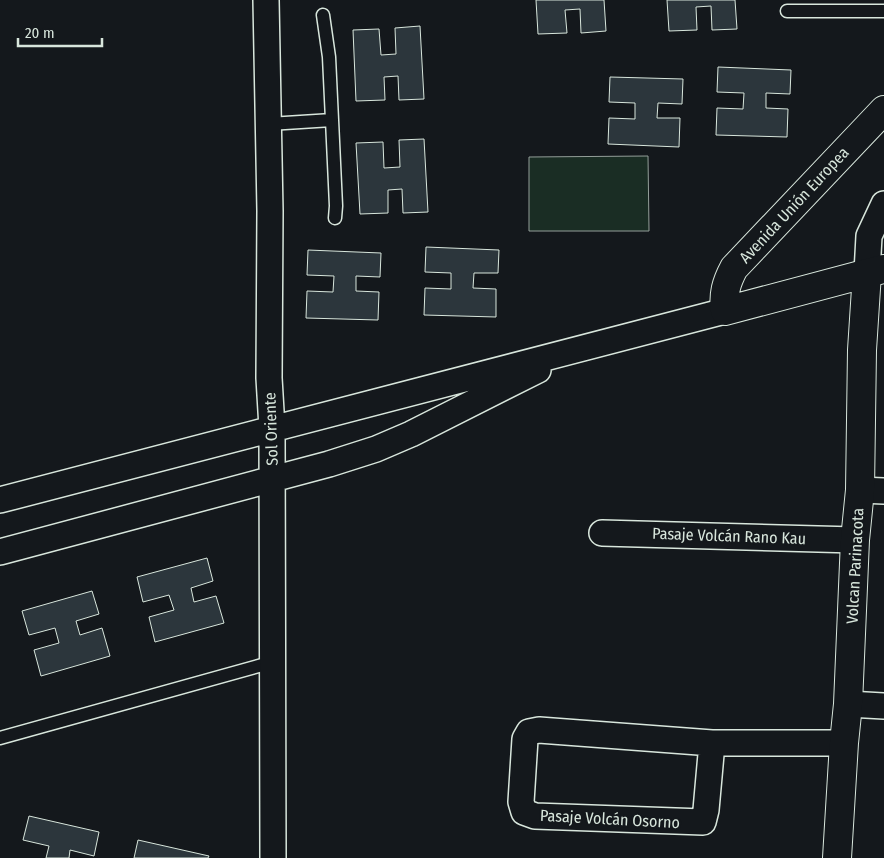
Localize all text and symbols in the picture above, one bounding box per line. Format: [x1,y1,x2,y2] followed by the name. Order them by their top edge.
[18,15,101,47] scale bar
[25,24,55,42] text: 20 m
[735,143,853,267] street label: Avenida Unión Europea
[260,392,282,466] street label: Sol Oriente
[842,507,868,625] street label: Volcan Parinacota
[652,524,806,548] street label: Pasaje Volcán Rano Kau
[540,806,680,832] street label: Pasaje Volcán Osorno

